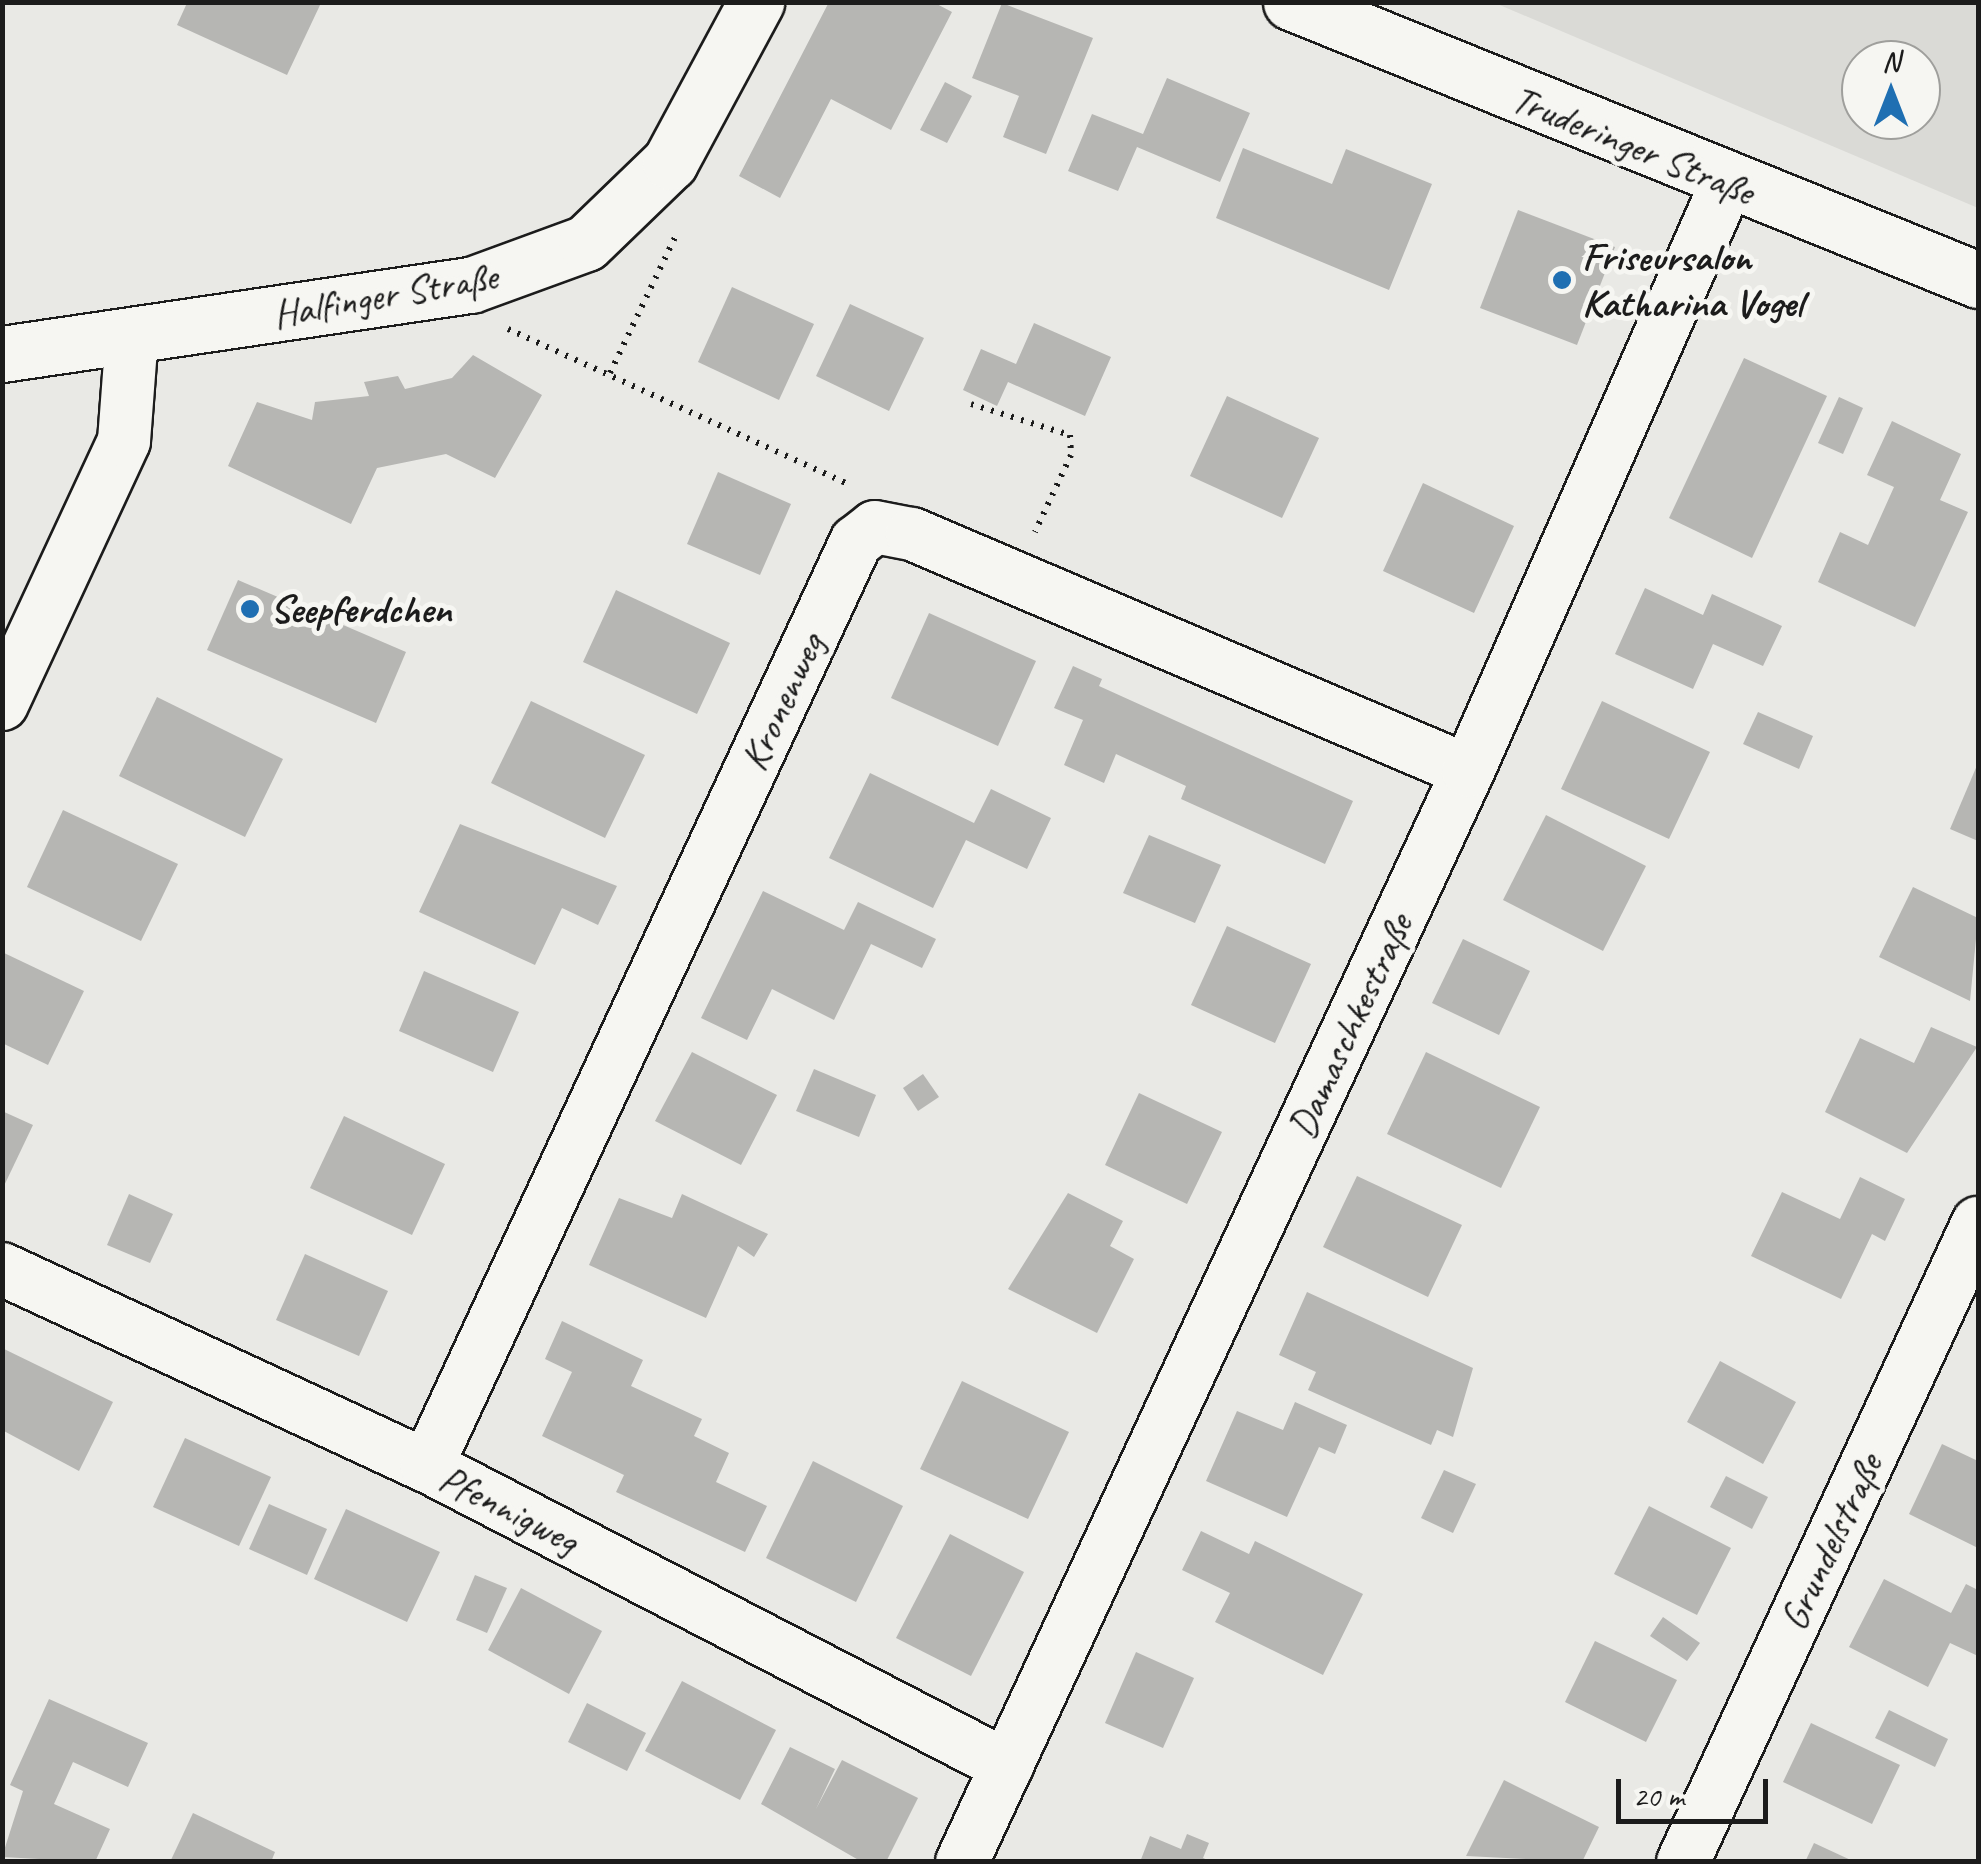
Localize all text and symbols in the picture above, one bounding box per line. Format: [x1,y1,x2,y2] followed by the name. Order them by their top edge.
[1841,40,1941,140] north arrow
[1882,44,1900,79] text: N
[1504,74,1762,216] street label: Truderinger Straße
[1582,233,1803,327] place label: Friseursalon Katharina Vogel
[268,252,502,338] street label: Halfinger Straße
[1551,269,1573,291] marker: Friseursalon Katharina Vogel
[270,585,451,633] place label: Seepferdchen
[239,598,261,620] marker: Seepferdchen
[730,626,834,778] street label: Kronenweg
[1277,906,1423,1146] street label: Damaschkestraße
[1769,1446,1893,1638] street label: Grundelstraße
[432,1454,586,1564] street label: Pfennigweg
[1621,1759,1774,1821] scale bar
[1633,1777,1684,1815] text: 20 m

